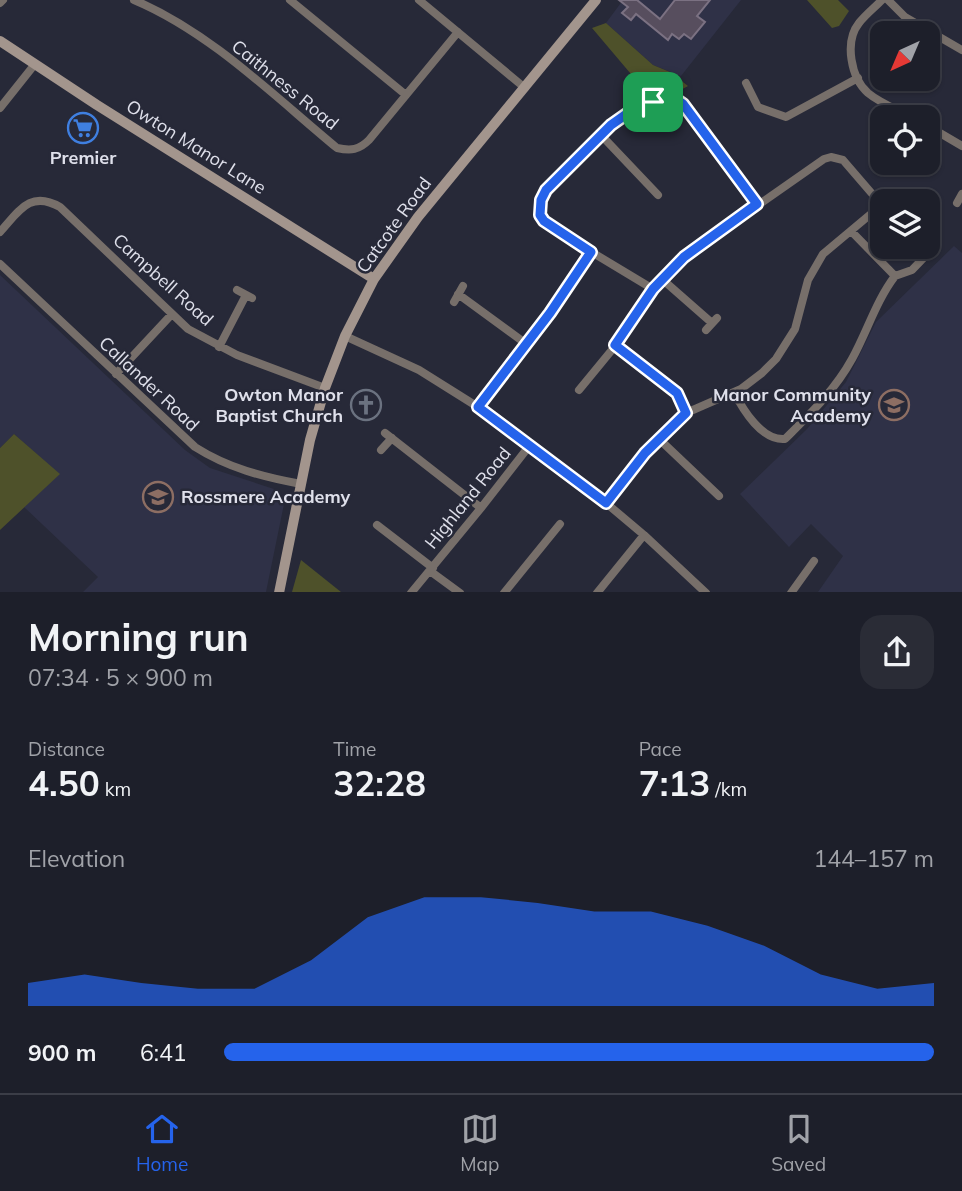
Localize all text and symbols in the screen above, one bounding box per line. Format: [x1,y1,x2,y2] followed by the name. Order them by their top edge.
[870,21,940,91] north arrow
[870,21,940,259] map controls
[227,34,343,135] street label: Caithness Road
[623,72,683,132] pin
[634,83,672,121] icon: arrive
[122,94,270,199] street label: Owton Manor Lane
[870,105,940,175] button: locate
[66,111,100,145] supermarket icon: Premier
[50,146,117,169] place label: Premier
[351,172,436,277] street label: Catcote Road
[870,189,940,259] button: layers
[108,228,218,331] street label: Campbell Road
[94,331,204,436] street label: Callander Road
[215,383,344,427] place label: Owton Manor Baptist Church
[713,383,871,427] place label: Manor Community Academy
[349,388,383,422] church icon: Owton Manor Baptist Church
[877,388,911,422] school or university icon: Manor Community Academy
[419,442,516,553] street label: Highland Road
[141,480,175,514] school or university icon: Rossmere Academy
[181,485,351,508] place label: Rossmere Academy
[28,613,249,661] text: Morning run
[860,615,934,689] button: share
[28,663,213,692] text: 07:34 · 5 × 900 m
[28,737,105,761] text: Distance
[333,737,376,761] text: Time
[639,737,682,761] text: Pace
[28,761,100,805] text: 4.50
[333,761,426,805] text: 32:28
[639,761,710,805] text: 7:13
[100,777,131,801] text: km
[710,777,747,801] text: /km
[28,844,125,873] text: Elevation
[813,844,934,873] text: 144–157 m
[28,1038,96,1067] text: 900 m
[140,1038,187,1067] text: 6:41
[136,1110,188,1176] tab: Home
[460,1110,499,1176] tab: Map
[771,1110,826,1176] tab: Saved

